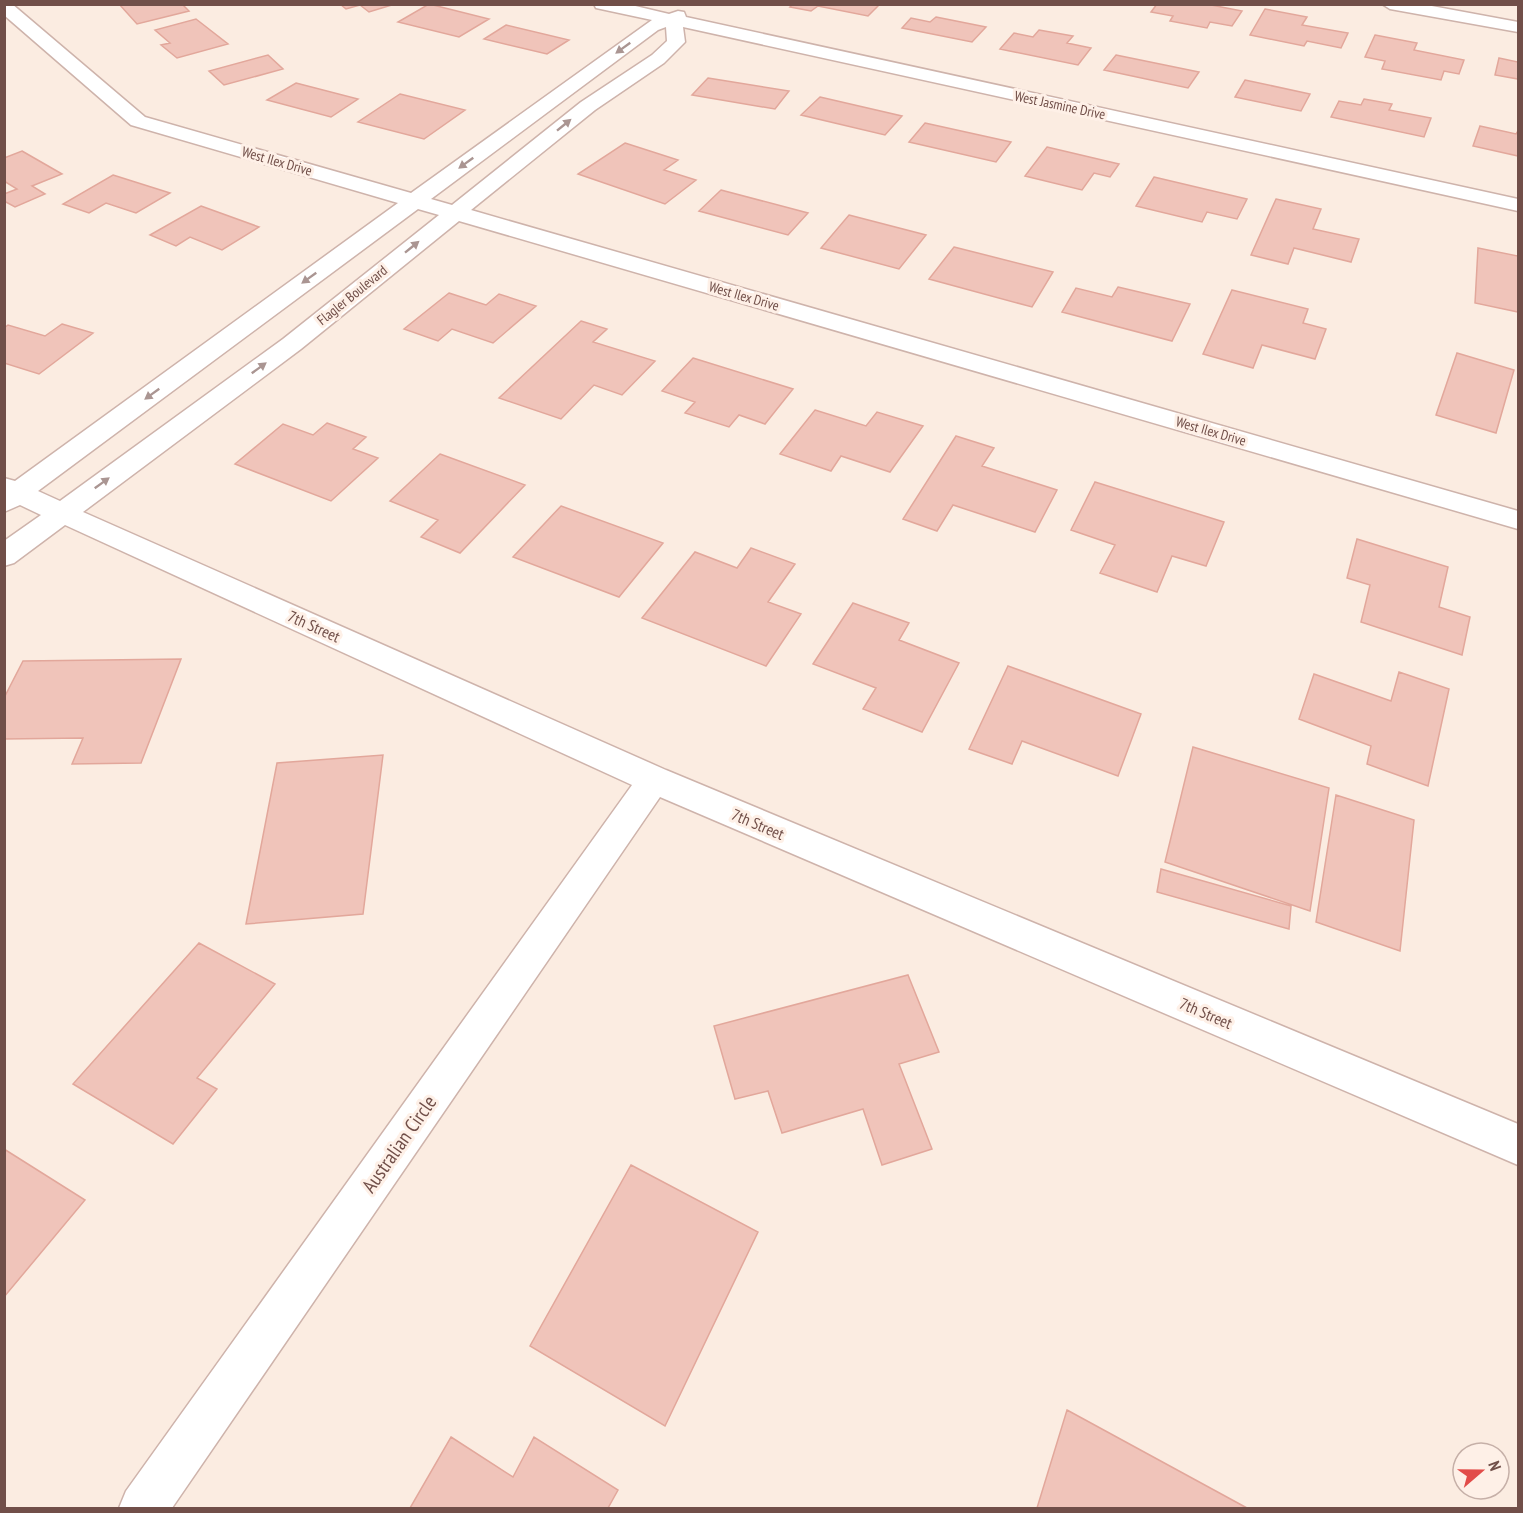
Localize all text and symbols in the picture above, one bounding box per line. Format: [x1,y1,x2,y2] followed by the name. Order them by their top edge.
[616,41,631,53] one-way arrow
[1013,87,1107,123] street label: West Jasmine Drive
[556,118,572,131] one-way arrow
[240,142,314,180] street label: West Ilex Drive
[458,156,473,168] one-way arrow
[404,241,419,254] one-way arrow
[313,261,391,329] street label: Flagler Boulevard
[301,272,317,284] one-way arrow
[707,277,781,315] street label: West Ilex Drive
[251,362,267,374] one-way arrow
[144,388,160,400] one-way arrow
[1174,412,1248,450] street label: West Ilex Drive
[93,477,109,489] one-way arrow
[285,606,344,647] street label: 7th Street
[729,804,788,844] street label: 7th Street
[1177,993,1236,1033] street label: 7th Street
[356,1090,442,1198] street label: Australian Circle
[1451,1441,1511,1501] north arrow
[1484,1458,1506,1473] text: N

